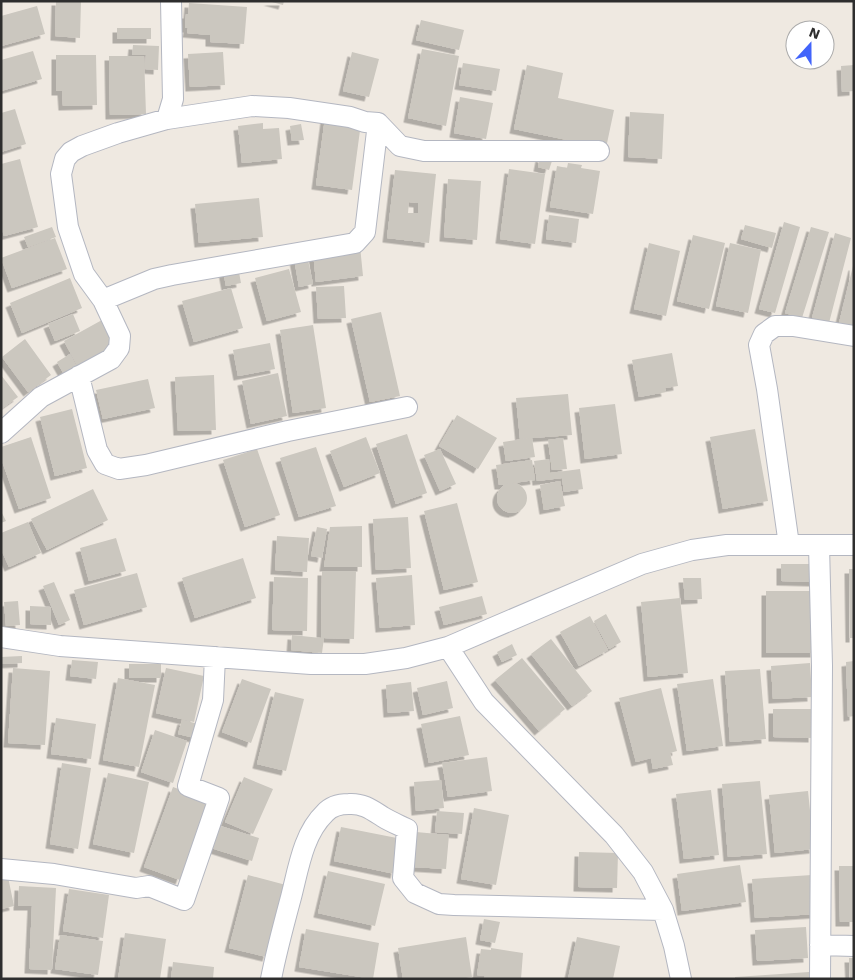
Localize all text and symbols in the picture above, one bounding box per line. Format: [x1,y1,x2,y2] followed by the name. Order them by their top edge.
[785,20,835,70] north arrow
[807,24,822,42] text: N

